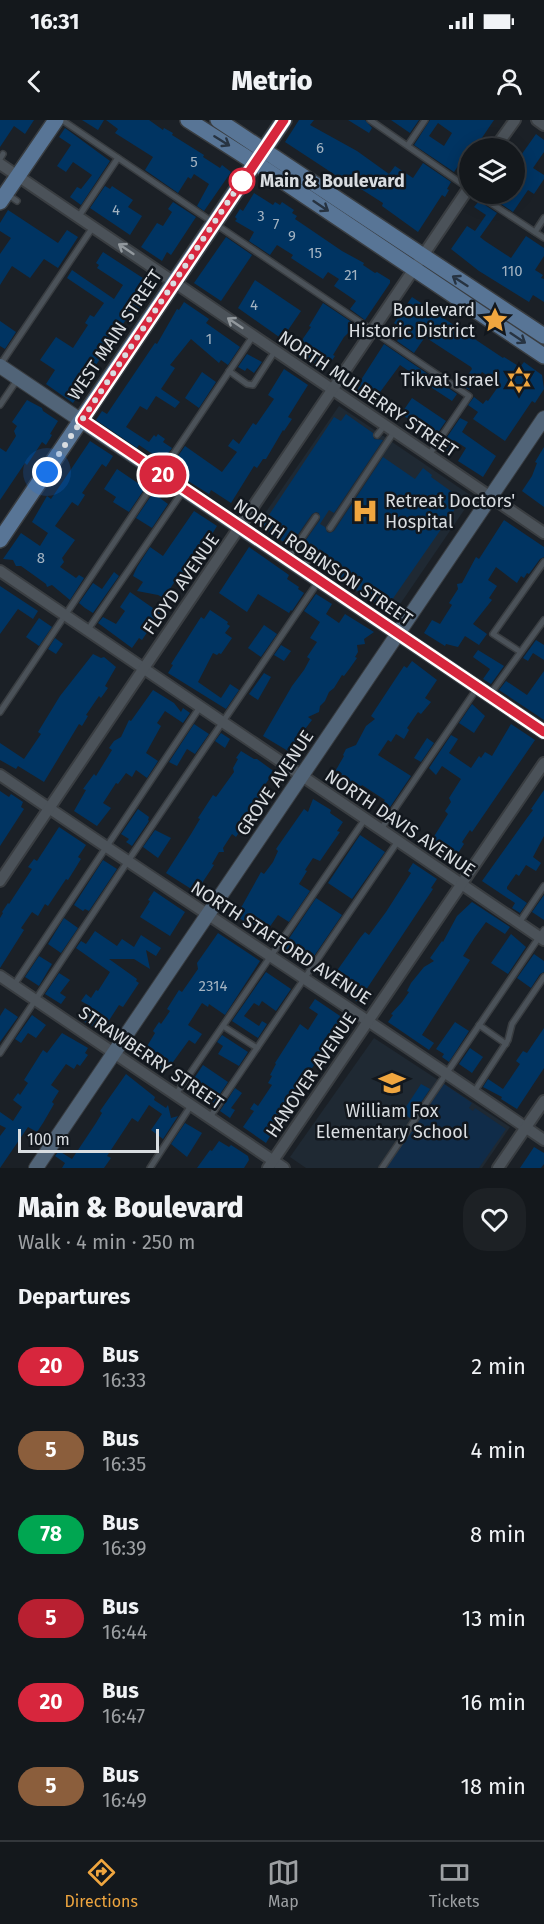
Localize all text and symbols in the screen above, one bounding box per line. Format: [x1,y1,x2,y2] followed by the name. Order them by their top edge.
[30,8,79,35] text: 16:31
[18,65,51,98] icon: back
[231,65,313,97] text: Metrio
[493,65,526,98] icon: person
[213,135,229,147] one-way arrow
[459,138,525,204] map controls
[459,138,525,204] button: layers
[316,139,324,157] house number: 6
[190,153,198,171] house number: 5
[229,168,255,194] marker: Main & Boulevard
[260,170,405,192] place label: Main & Boulevard
[112,201,120,219] house number: 4
[312,201,329,213] one-way arrow
[257,207,265,225] house number: 3
[273,215,280,233] house number: 7
[288,227,296,245] house number: 9
[118,243,134,255] one-way arrow
[308,244,322,262] house number: 15
[501,262,523,280] house number: 110
[63,265,167,404] street label: WEST MAIN STREET
[344,266,358,284] house number: 21
[452,275,469,287] one-way arrow
[250,296,258,314] house number: 4
[348,299,475,342] place label: Boulevard Historic District
[480,305,510,335] place icon: Boulevard Historic District
[228,317,244,329] one-way arrow
[274,326,462,463] street label: NORTH MULBERRY STREET
[206,330,212,348] house number: 1
[509,332,526,344] one-way arrow
[504,365,534,395] synagogue icon: Tikvat Israel
[401,369,499,391] place label: Tikvat Israel
[136,456,190,494] line badge: 20
[32,457,62,487] your location
[151,462,175,488] text: 20
[385,490,515,533] place label: Retreat Doctors' Hospital
[229,494,417,630] street label: NORTH ROBINSON STREET
[350,496,380,526] hospital icon: Retreat Doctors' Hospital
[138,529,224,639] street label: FLOYD AVENUE
[37,549,45,567] house number: 8
[232,726,318,840] street label: GROVE AVENUE
[321,765,479,881] street label: NORTH DAVIS AVENUE
[187,876,375,1010] street label: NORTH STAFFORD AVENUE
[199,977,227,995] house number: 2314
[75,1001,228,1115] street label: STRAWBERRY STREET
[261,1008,361,1142] street label: HANOVER AVENUE
[377,1068,407,1098] school or university icon: William Fox Elementary School
[316,1100,468,1143] place label: William Fox Elementary School
[18,1126,159,1154] scale bar
[27,1130,70,1149] text: 100 m
[463,1188,526,1251] button: heart
[18,1191,244,1224] text: Main & Boulevard
[18,1230,195,1254] text: Walk · 4 min · 250 m
[18,1283,130,1310] text: Departures
[102,1341,139,1368] text: Bus
[39,1353,63,1379] text: 20
[471,1353,526,1380] text: 2 min
[102,1368,146,1392] text: 16:33
[102,1425,139,1452] text: Bus
[45,1437,57,1463] text: 5
[471,1437,526,1464] text: 4 min
[102,1452,146,1476] text: 16:35
[102,1509,139,1536] text: Bus
[40,1521,62,1547] text: 78
[470,1521,526,1548] text: 8 min
[102,1536,147,1560] text: 16:39
[102,1593,139,1620] text: Bus
[45,1605,57,1631] text: 5
[462,1605,526,1632] text: 13 min
[102,1620,147,1644] text: 16:44
[102,1677,139,1704] text: Bus
[39,1689,63,1715] text: 20
[461,1689,526,1716] text: 16 min
[102,1704,145,1728] text: 16:47
[102,1761,139,1788] text: Bus
[45,1773,57,1799] text: 5
[461,1773,526,1800] text: 18 min
[102,1788,147,1812] text: 16:49
[65,1856,138,1911] tab: Directions
[267,1856,300,1911] tab: Map
[429,1856,479,1911] tab: Tickets

